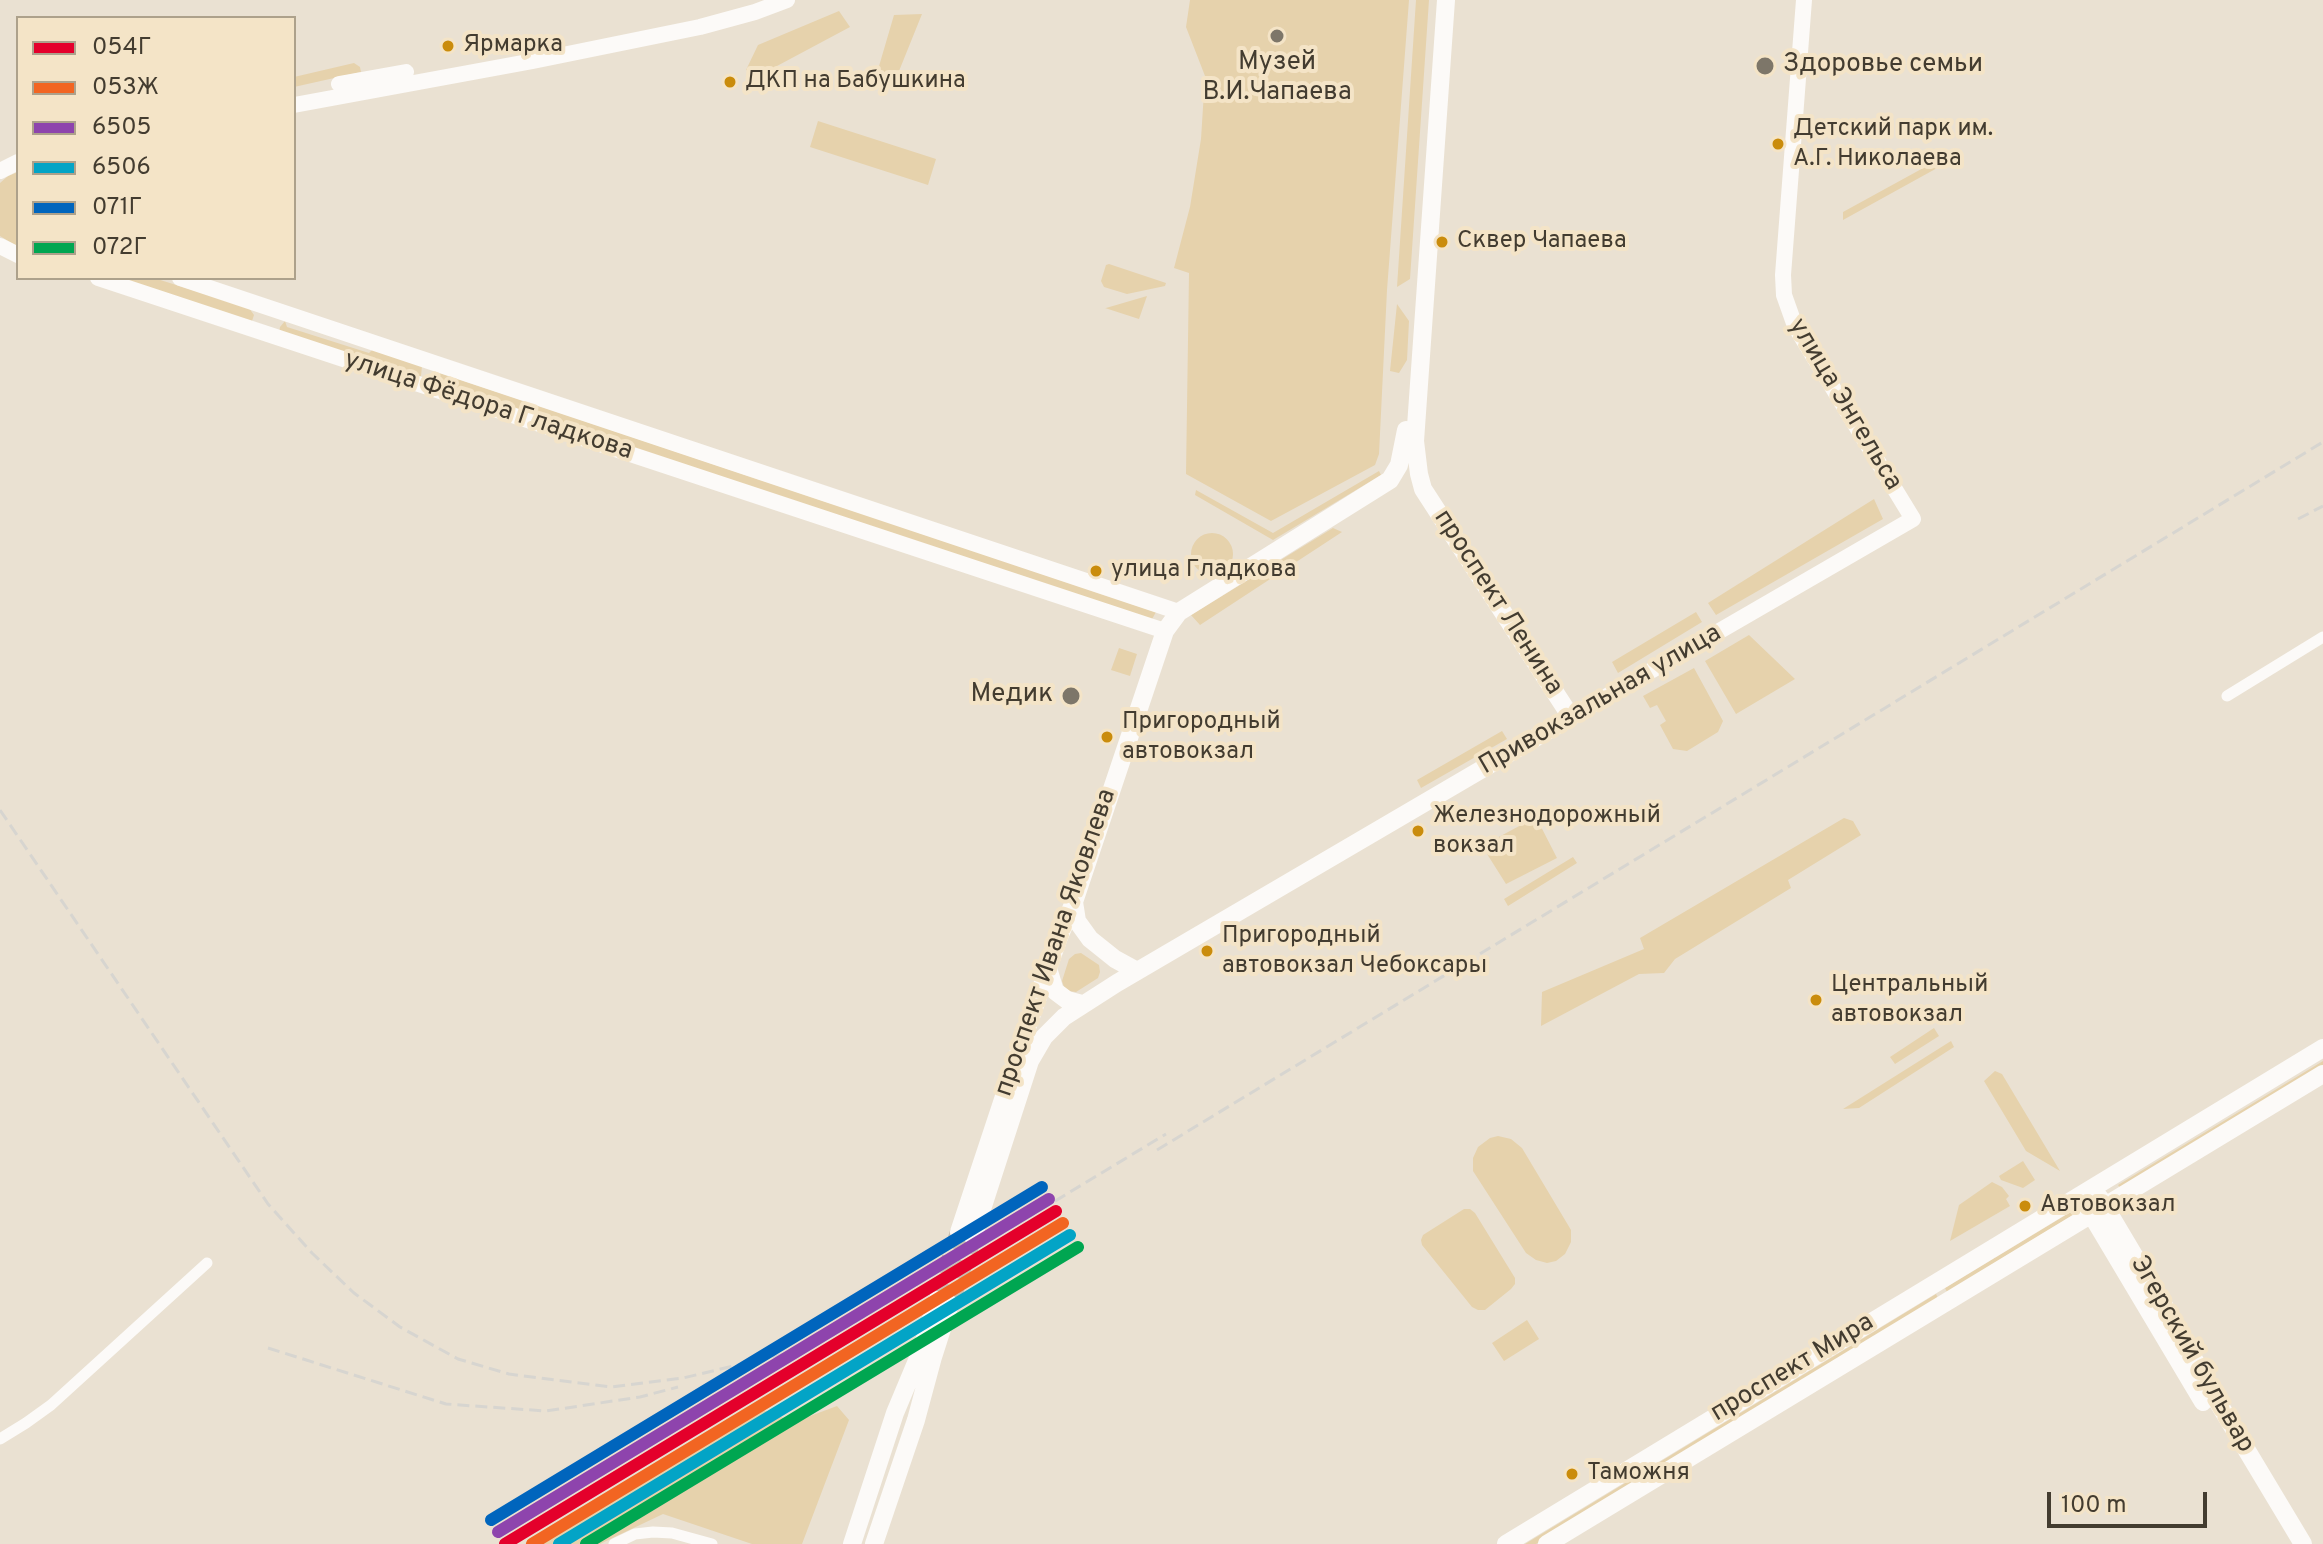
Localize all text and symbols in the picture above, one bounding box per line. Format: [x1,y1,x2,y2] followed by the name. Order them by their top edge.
[16,16,296,280] legend
[1268,27,1286,45] marker: Музей В.И.Чапаева
[463,32,563,60] place label: Ярмарка
[92,33,151,63] text: 054Г
[440,38,456,54] marker: Ярмарка
[1202,48,1352,110] place label: Музей В.И.Чапаева
[1783,50,1983,82] place label: Здоровье семьи
[1754,55,1776,77] marker: Здоровье семьи
[745,68,966,96] place label: ДКП на Бабушкина
[92,73,159,103] text: 053Ж
[722,74,738,90] marker: ДКП на Бабушкина
[92,113,152,143] text: 6505
[1793,116,1993,172] place label: Детский парк им. А.Г. Николаева
[1770,136,1786,152] marker: Детский парк им. А.Г. Николаева
[92,153,151,183] text: 6506
[92,193,142,223] text: 071Г
[1457,228,1626,256] place label: Сквер Чапаева
[92,233,147,263] text: 072Г
[1434,234,1450,250] marker: Сквер Чапаева
[1780,313,1908,497] street label: улица Энгельса
[340,346,636,468] street label: улица Фёдора Гладкова
[1426,505,1568,701] street label: проспект Ленина
[1111,557,1296,585] place label: улица Гладкова
[1088,563,1104,579] marker: улица Гладкова
[1474,619,1728,783] street label: Привокзальная улица
[970,680,1053,712] place label: Медик
[1060,685,1082,707] marker: Медик
[1122,709,1281,765] place label: Пригородный автовокзал
[1099,729,1115,745] marker: Пригородный автовокзал
[990,785,1124,1101] street label: проспект Ивана Яковлева
[1433,803,1661,859] place label: Железнодорожный вокзал
[1410,823,1426,839] marker: Железнодорожный вокзал
[1222,923,1487,979] place label: Пригородный автовокзал Чебоксары
[1199,943,1215,959] marker: Пригородный автовокзал Чебоксары
[1831,972,1988,1028] place label: Центральный автовокзал
[1808,992,1824,1008] marker: Центральный автовокзал
[2040,1192,2175,1220] place label: Автовокзал
[2017,1198,2033,1214] marker: Автовокзал
[2122,1251,2260,1459] street label: Эгерский бульвар
[1706,1308,1880,1430] street label: проспект Мира
[1587,1460,1690,1488] place label: Таможня
[1564,1466,1580,1482] marker: Таможня
[2051,1476,2211,1526] scale bar
[2061,1491,2127,1521] text: 100 m

